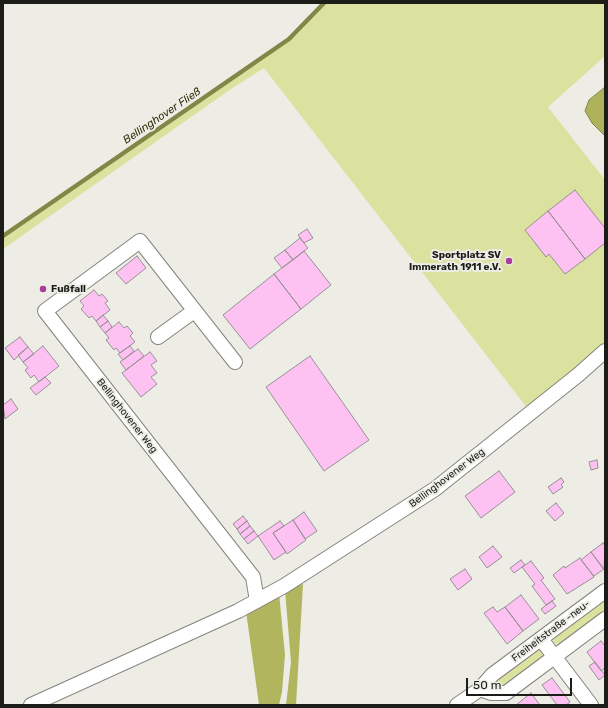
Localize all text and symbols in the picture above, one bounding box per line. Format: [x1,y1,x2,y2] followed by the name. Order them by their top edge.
[121,85,203,147] water label: Bellinghover Fließ
[409,249,501,272] place label: Sportplatz SV Immerath 1911 e.V.
[504,256,514,266] marker: Sportplatz SV Immerath 1911 e.V.
[51,283,86,295] place label: Fußfall
[38,284,48,294] marker: Fußfall
[94,376,160,456] street label: Bellinghovener Weg
[407,446,487,510] street label: Bellinghovener Weg
[509,598,593,664] street label: Freiheitstraße -neu-
[468,670,574,696] scale bar
[473,678,501,692] text: 50 m

